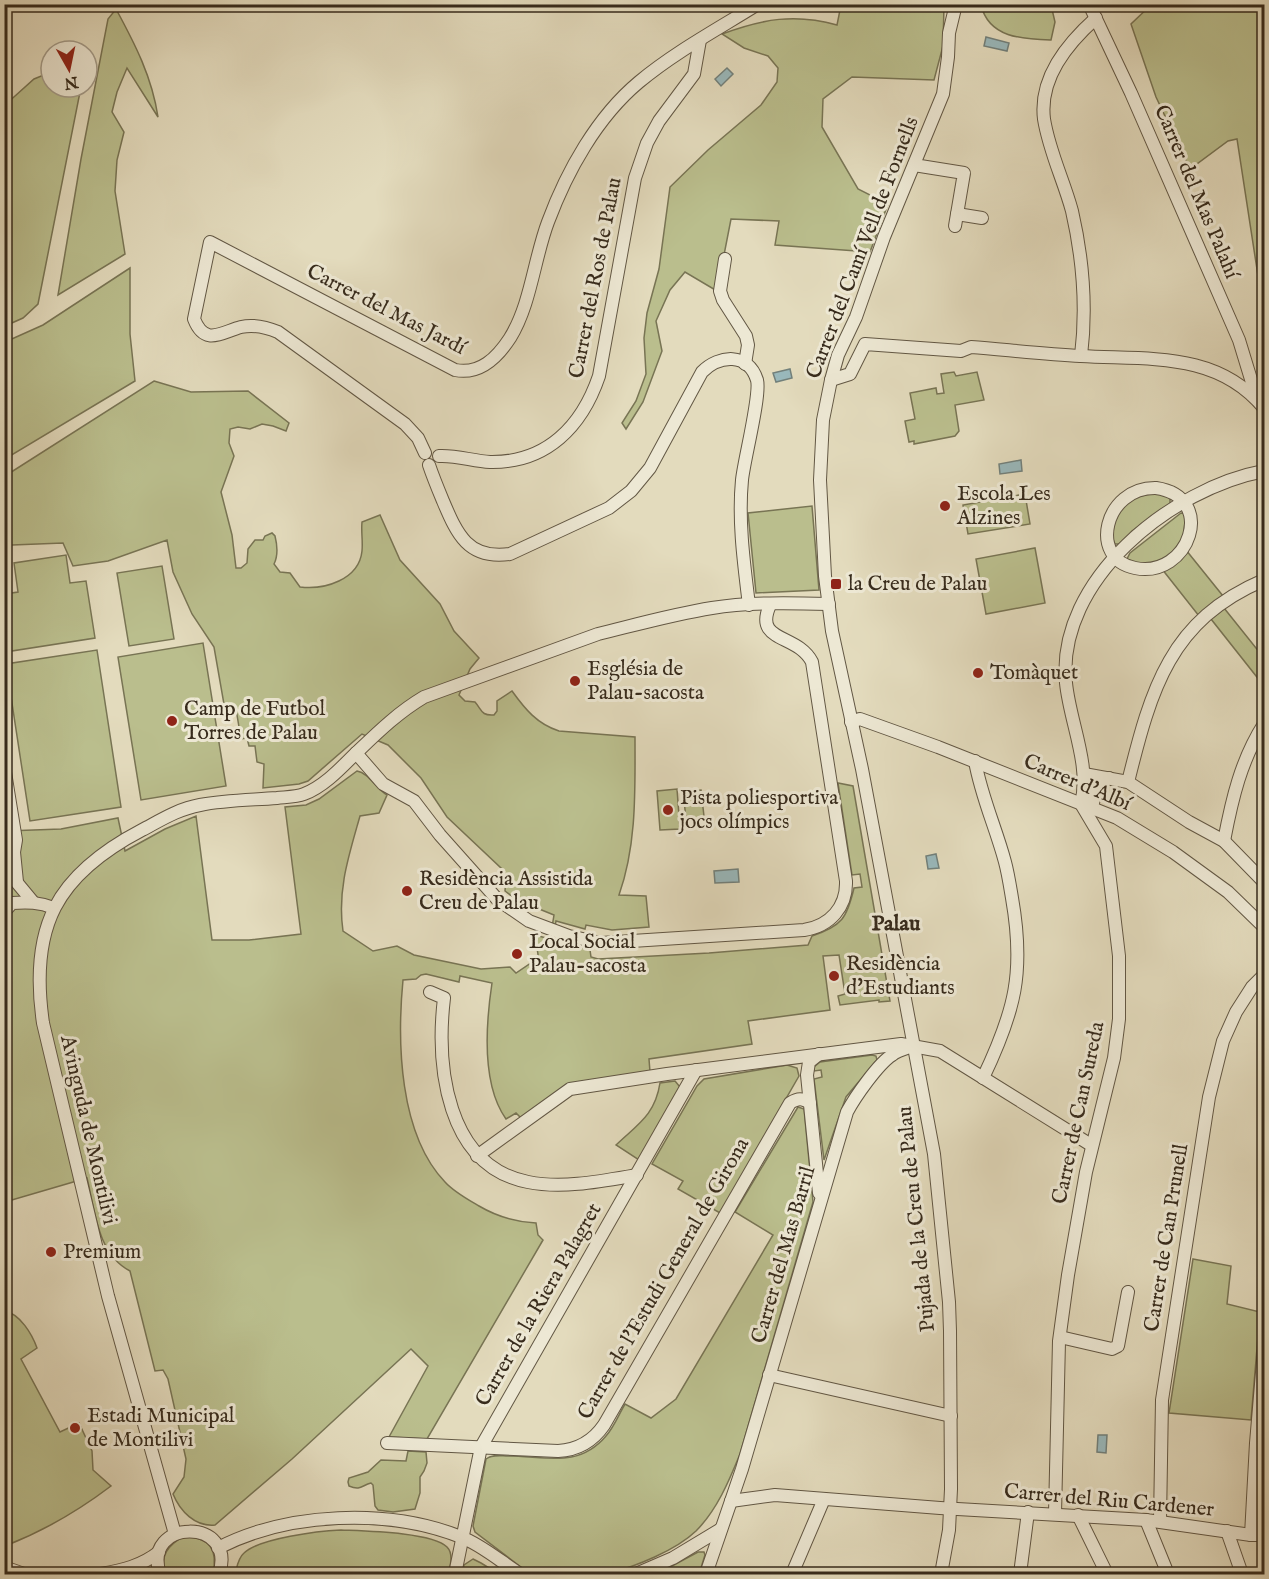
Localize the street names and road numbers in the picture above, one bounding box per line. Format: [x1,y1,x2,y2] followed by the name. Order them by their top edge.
[1147,101,1245,284] street label: Carrer del Mas Palahí
[800,113,926,383] street label: Carrer del Camí Vell de Fornells
[563,175,629,381] street label: Carrer del Ros de Palau
[302,258,471,362] street label: Carrer del Mas Jardí
[1019,748,1136,818] street label: Carrer d'Albí
[1046,1018,1112,1207] street label: Carrer de Can Sureda
[53,1032,123,1227] street label: Avinguda de Montilivi
[892,1105,942,1333] street label: Pujada de la Creu de Palau
[572,1132,756,1425] street label: Carrer de l'Estudi General de Girona
[1139,1142,1195,1334] street label: Carrer de Can Prunell
[746,1163,822,1347] street label: Carrer del Mas Barril
[470,1198,608,1412] street label: Carrer de la Riera Palagret
[1003,1478,1215,1524] street label: Carrer del Riu Cardener

